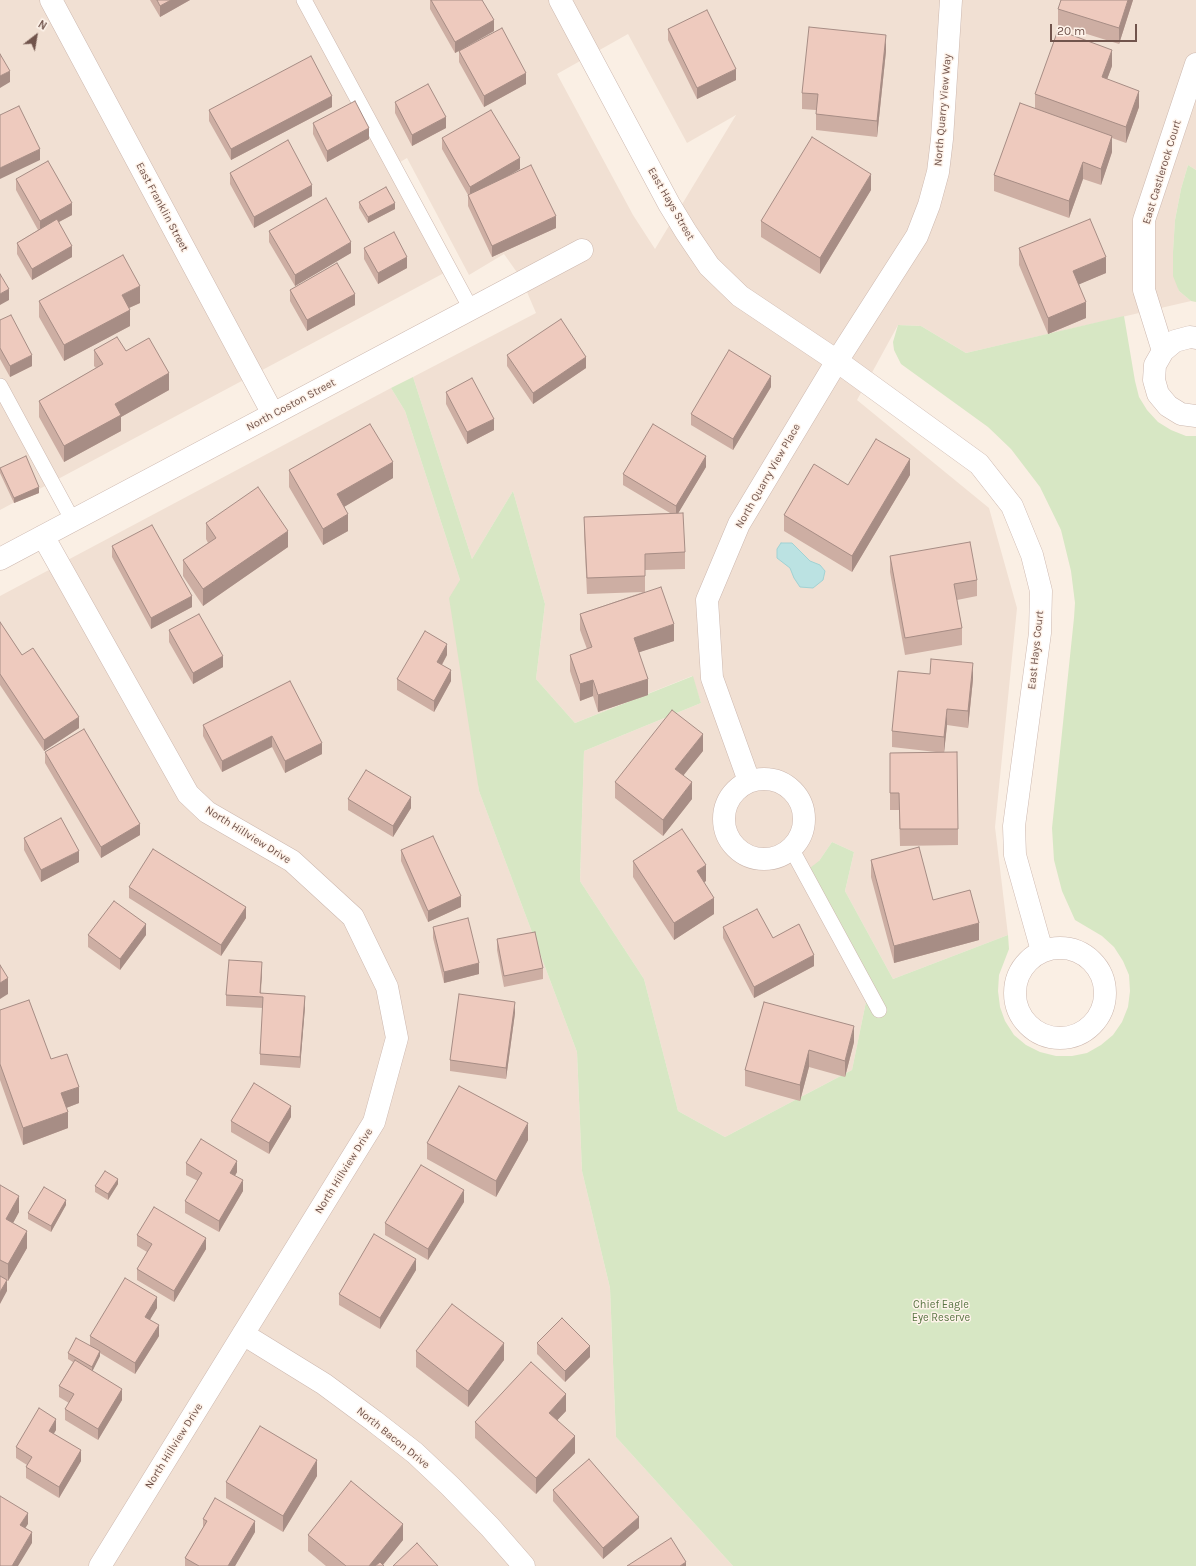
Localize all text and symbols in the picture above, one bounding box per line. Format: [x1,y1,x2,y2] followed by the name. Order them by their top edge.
[16,16,56,56] north arrow
[1052,16,1139,42] scale bar
[36,18,49,33] text: N
[1057,24,1085,38] text: 20 m
[932,53,954,167] street label: North Quarry View Way
[1140,118,1184,226] street label: East Castlerock Court
[133,160,191,254] street label: East Franklin Street
[645,165,697,243] street label: East Hays Street
[244,376,338,434] street label: North Coston Street
[733,421,803,531] street label: North Quarry View Place
[1025,610,1047,690] street label: East Hays Court
[203,803,293,867] street label: North Hillview Drive
[312,1126,376,1216] street label: North Hillview Drive
[912,1298,970,1324] park label: Chief Eagle Eye Reserve
[142,1401,206,1491] street label: North Hillview Drive
[354,1404,432,1472] street label: North Bacon Drive

